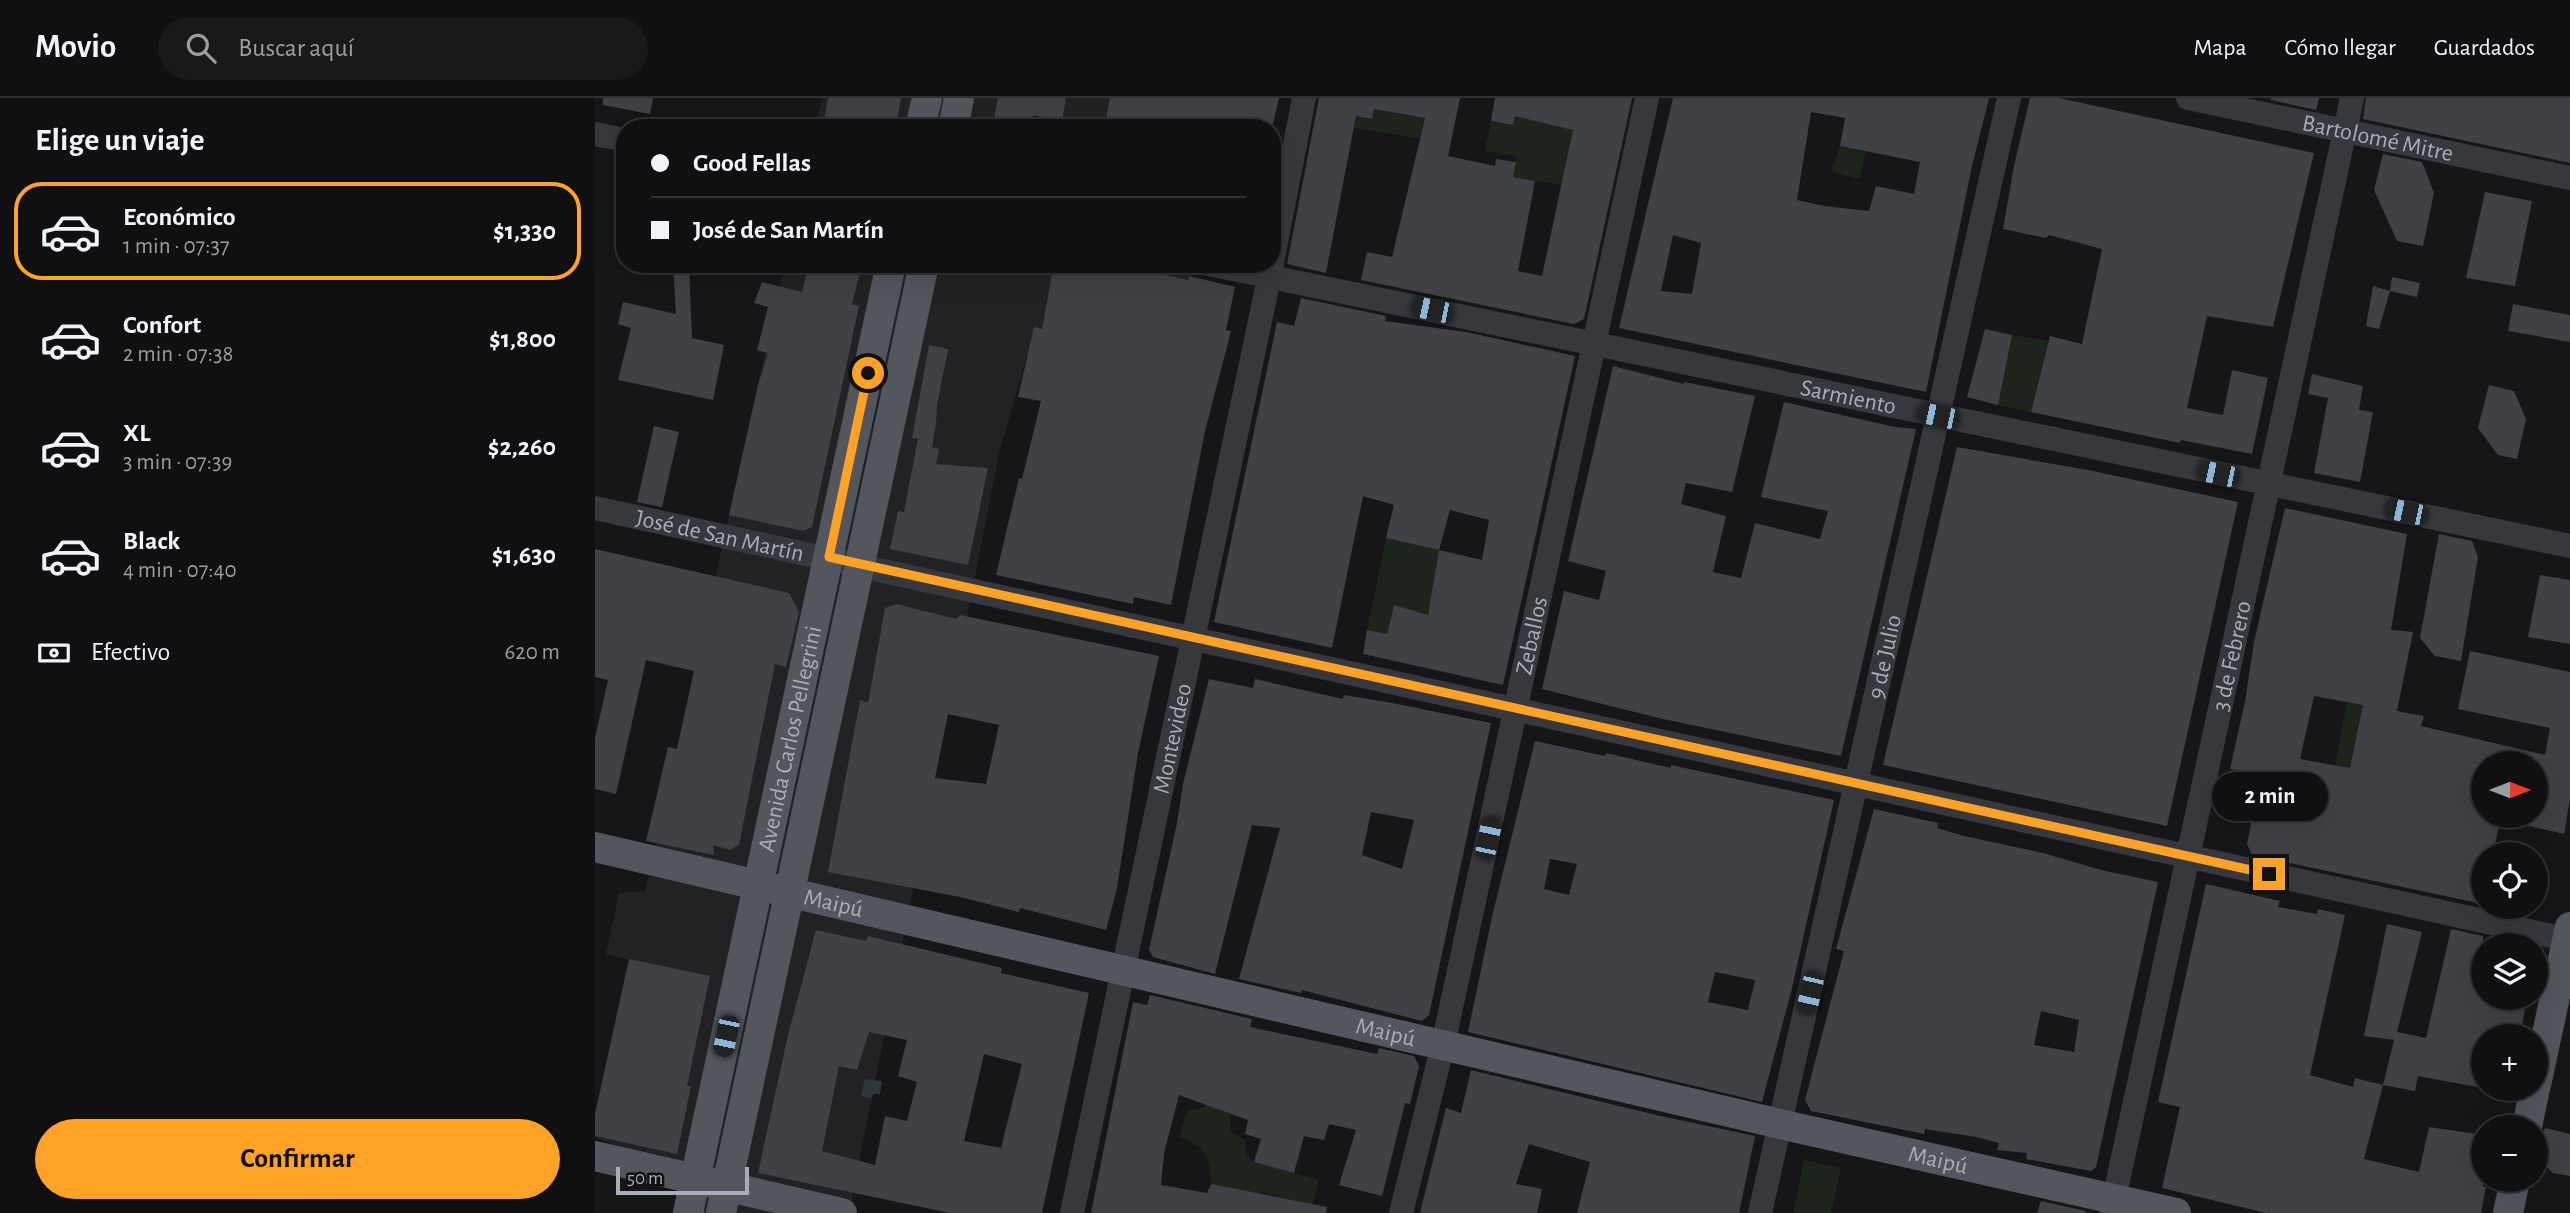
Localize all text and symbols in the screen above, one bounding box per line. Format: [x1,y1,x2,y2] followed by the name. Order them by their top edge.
[158,17,648,80] search box
[182,29,220,67] icon: search
[35,31,116,64] text: Movio
[238,35,354,61] text: Buscar aquí
[2193,36,2247,60] text: Mapa
[2285,36,2396,60] text: Cómo llegar
[2434,36,2535,60] text: Guardados
[2300,111,2455,166] street label: Bartolomé Mitre
[35,124,205,156] text: Elige un viaje
[693,150,811,176] text: Good Fellas
[39,200,102,263] icon: car
[123,204,236,230] text: Económico
[693,217,884,243] text: José de San Martín
[493,218,556,244] text: $1,330
[123,235,229,258] text: 1 min · 07:37
[1410,295,1455,325] car
[39,308,102,371] icon: car
[123,312,201,338] text: Confort
[489,326,556,352] text: $1,800
[123,343,233,366] text: 2 min · 07:38
[852,357,884,389] route start
[1798,376,1898,419] street label: Sarmiento
[1916,401,1961,431] car
[39,416,102,479] icon: car
[123,420,150,446] text: XL
[488,434,556,460] text: $2,260
[123,451,232,474] text: 3 min · 07:39
[2196,459,2241,489] car
[2384,497,2429,527] car
[634,506,806,566] street label: José de San Martín
[39,524,102,587] icon: car
[123,528,180,554] text: Black
[492,542,556,568] text: $1,630
[123,559,237,582] text: 4 min · 07:40
[1512,595,1552,677] street label: Zeballos
[2209,599,2256,714] street label: 3 de Febrero
[1864,612,1906,701] street label: 9 de Julio
[755,624,826,854] street label: Avenida Carlos Pellegrini
[35,634,73,672] icon: cash
[91,639,170,665] text: Efectivo
[504,641,560,664] text: 620 m
[1150,681,1196,796] street label: Montevideo
[2471,751,2548,828] north arrow
[2471,751,2548,1192] map controls
[2211,772,2327,822] callout: 2 min
[2244,785,2296,808] text: 2 min
[1474,815,1503,861] car
[2471,842,2548,919] button: locate
[2253,858,2285,890] route end
[801,885,865,922] street label: Maipú
[2471,933,2548,1010] button: layers
[1796,970,1825,1016] car
[712,1013,741,1059] car
[1353,1014,1417,1051] street label: Maipú
[2471,1024,2548,1101] button: +
[2471,1115,2548,1192] button: −
[35,1119,560,1199] button: Confirmar
[1906,1142,1970,1179] street label: Maipú
[616,1164,749,1196] scale bar
[627,1169,663,1188] text: 50 m

